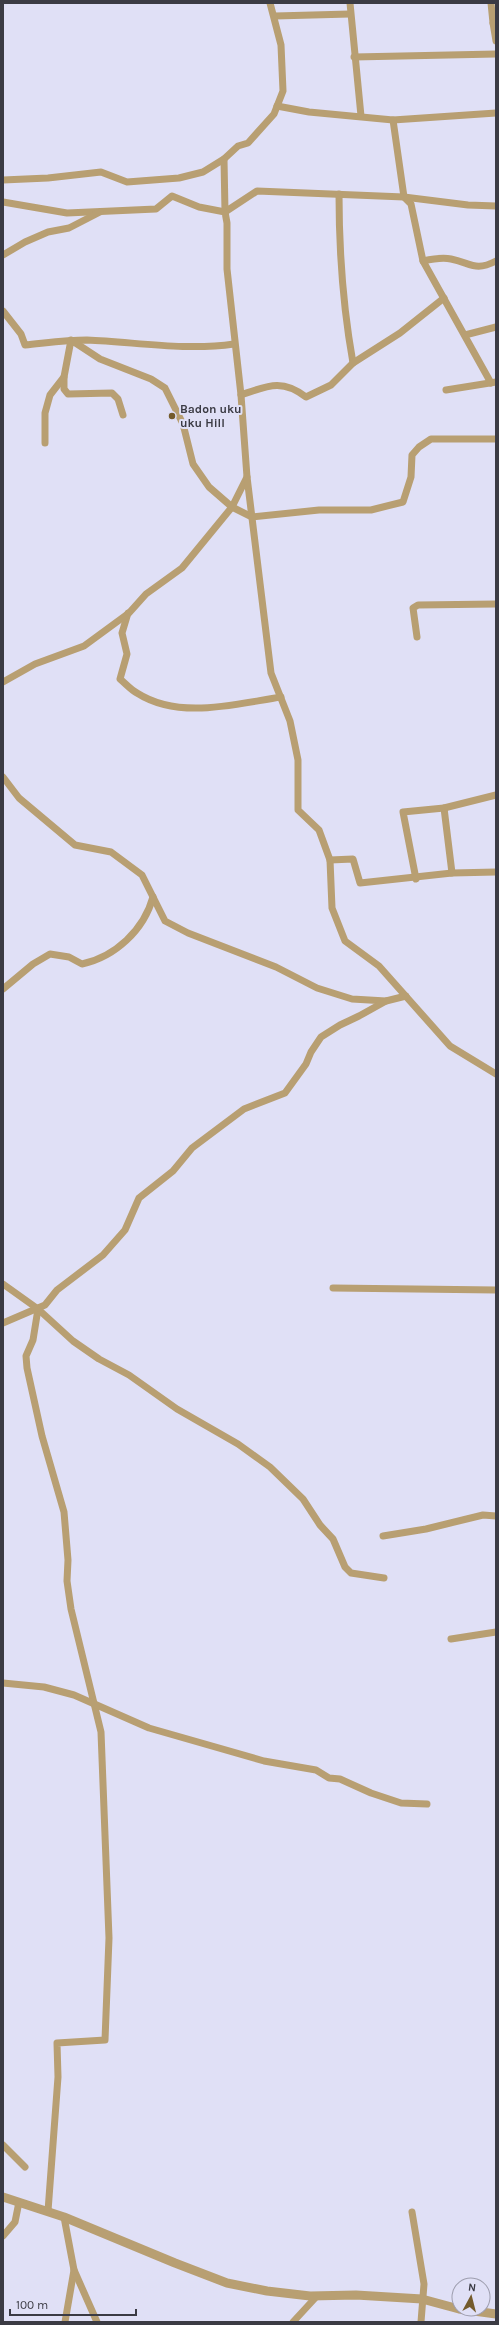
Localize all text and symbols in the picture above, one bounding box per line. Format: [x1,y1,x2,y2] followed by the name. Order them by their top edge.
[180,402,242,430] place label: Badon uku uku Hill
[167,411,177,421] marker: Badon uku uku Hill
[451,2277,491,2317] north arrow
[467,2281,477,2295] text: N
[10,2291,136,2317] scale bar
[16,2298,48,2312] text: 100 m

